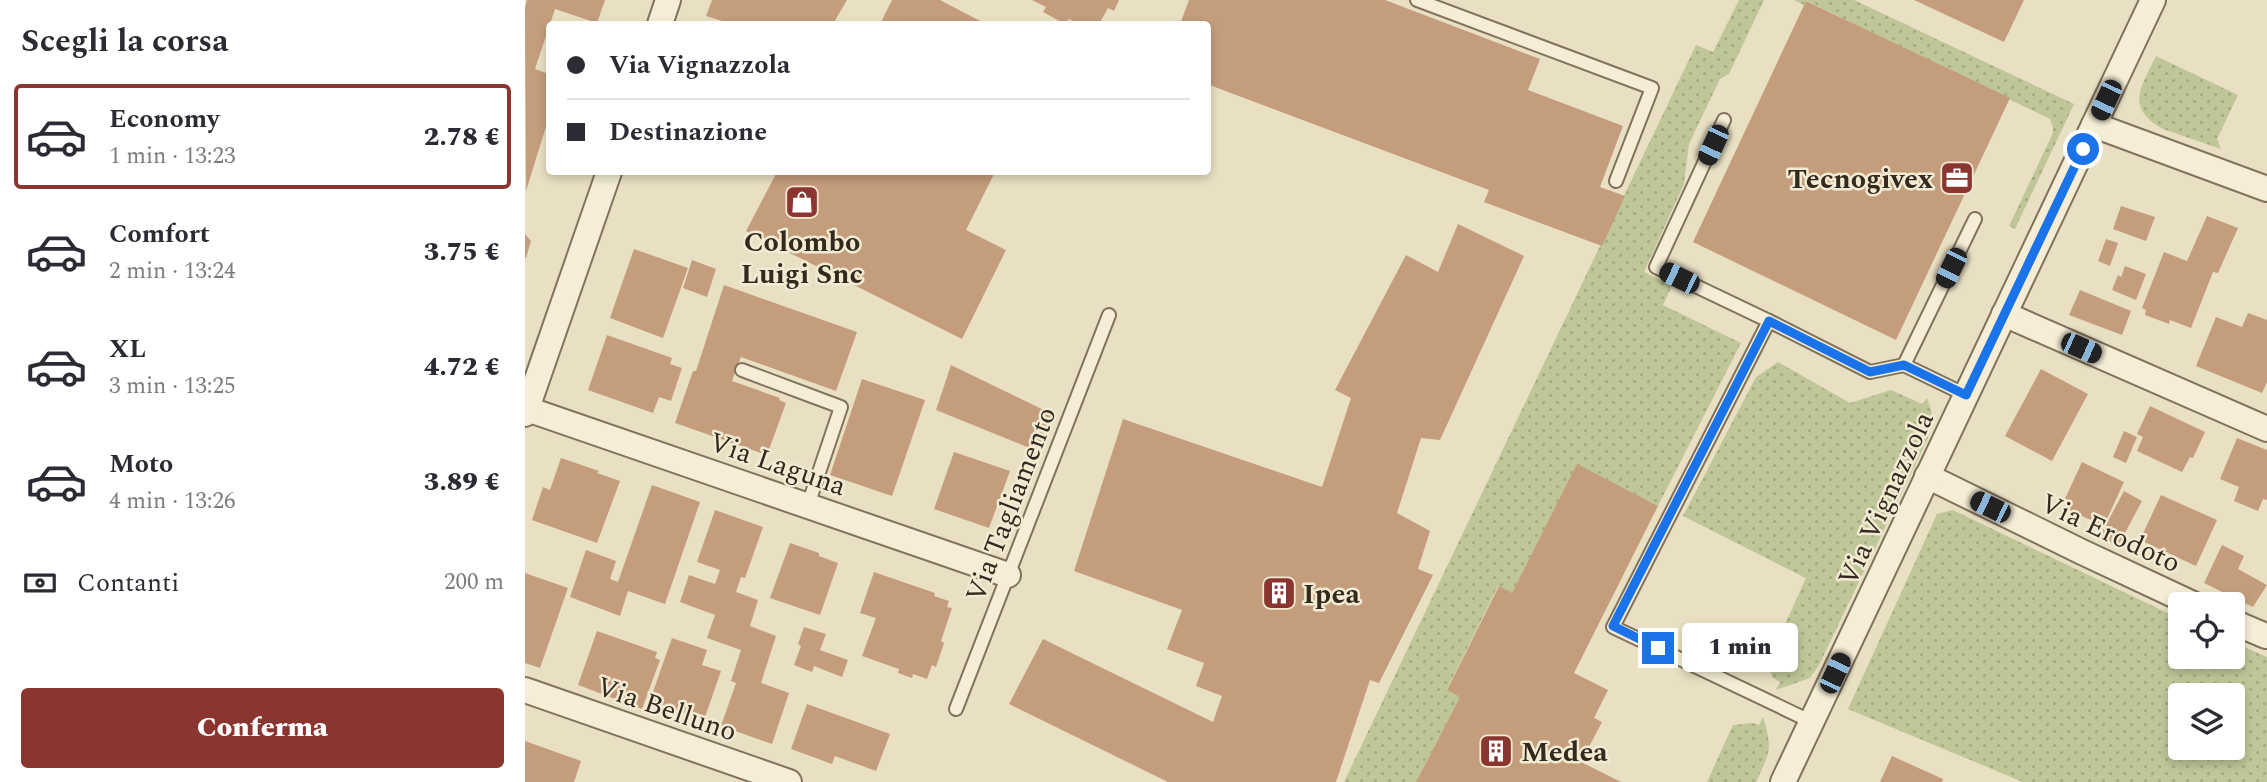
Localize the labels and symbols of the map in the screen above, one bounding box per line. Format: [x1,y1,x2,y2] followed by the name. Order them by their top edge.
[2088,77,2125,123] car
[1695,122,1732,168] car
[2067,133,2099,165] route start
[1788,158,1933,201] place label: Tecnogivex
[1938,159,1976,197] office icon: Tecnogivex
[783,183,821,221] shop icon: Colombo Luigi Snc
[741,221,863,296] place label: Colombo Luigi Snc
[1933,245,1970,291] car
[1656,259,1703,297] car
[2058,330,2105,366] car
[954,401,1068,608] street label: Via Tagliamento
[1827,404,1946,593] street label: Via Vignazzola
[703,421,852,508] street label: Via Laguna
[2033,482,2188,585] street label: Via Erodoto
[1967,488,2014,526] car
[1303,573,1360,616] place label: Ipea
[1260,574,1298,612] building icon: Ipea
[1683,624,1798,672] callout: 1 min
[1642,632,1674,664] route end
[1817,650,1854,696] car
[590,665,743,754] street label: Via Belluno
[1521,731,1608,774] place label: Medea
[1477,732,1515,770] building icon: Medea

